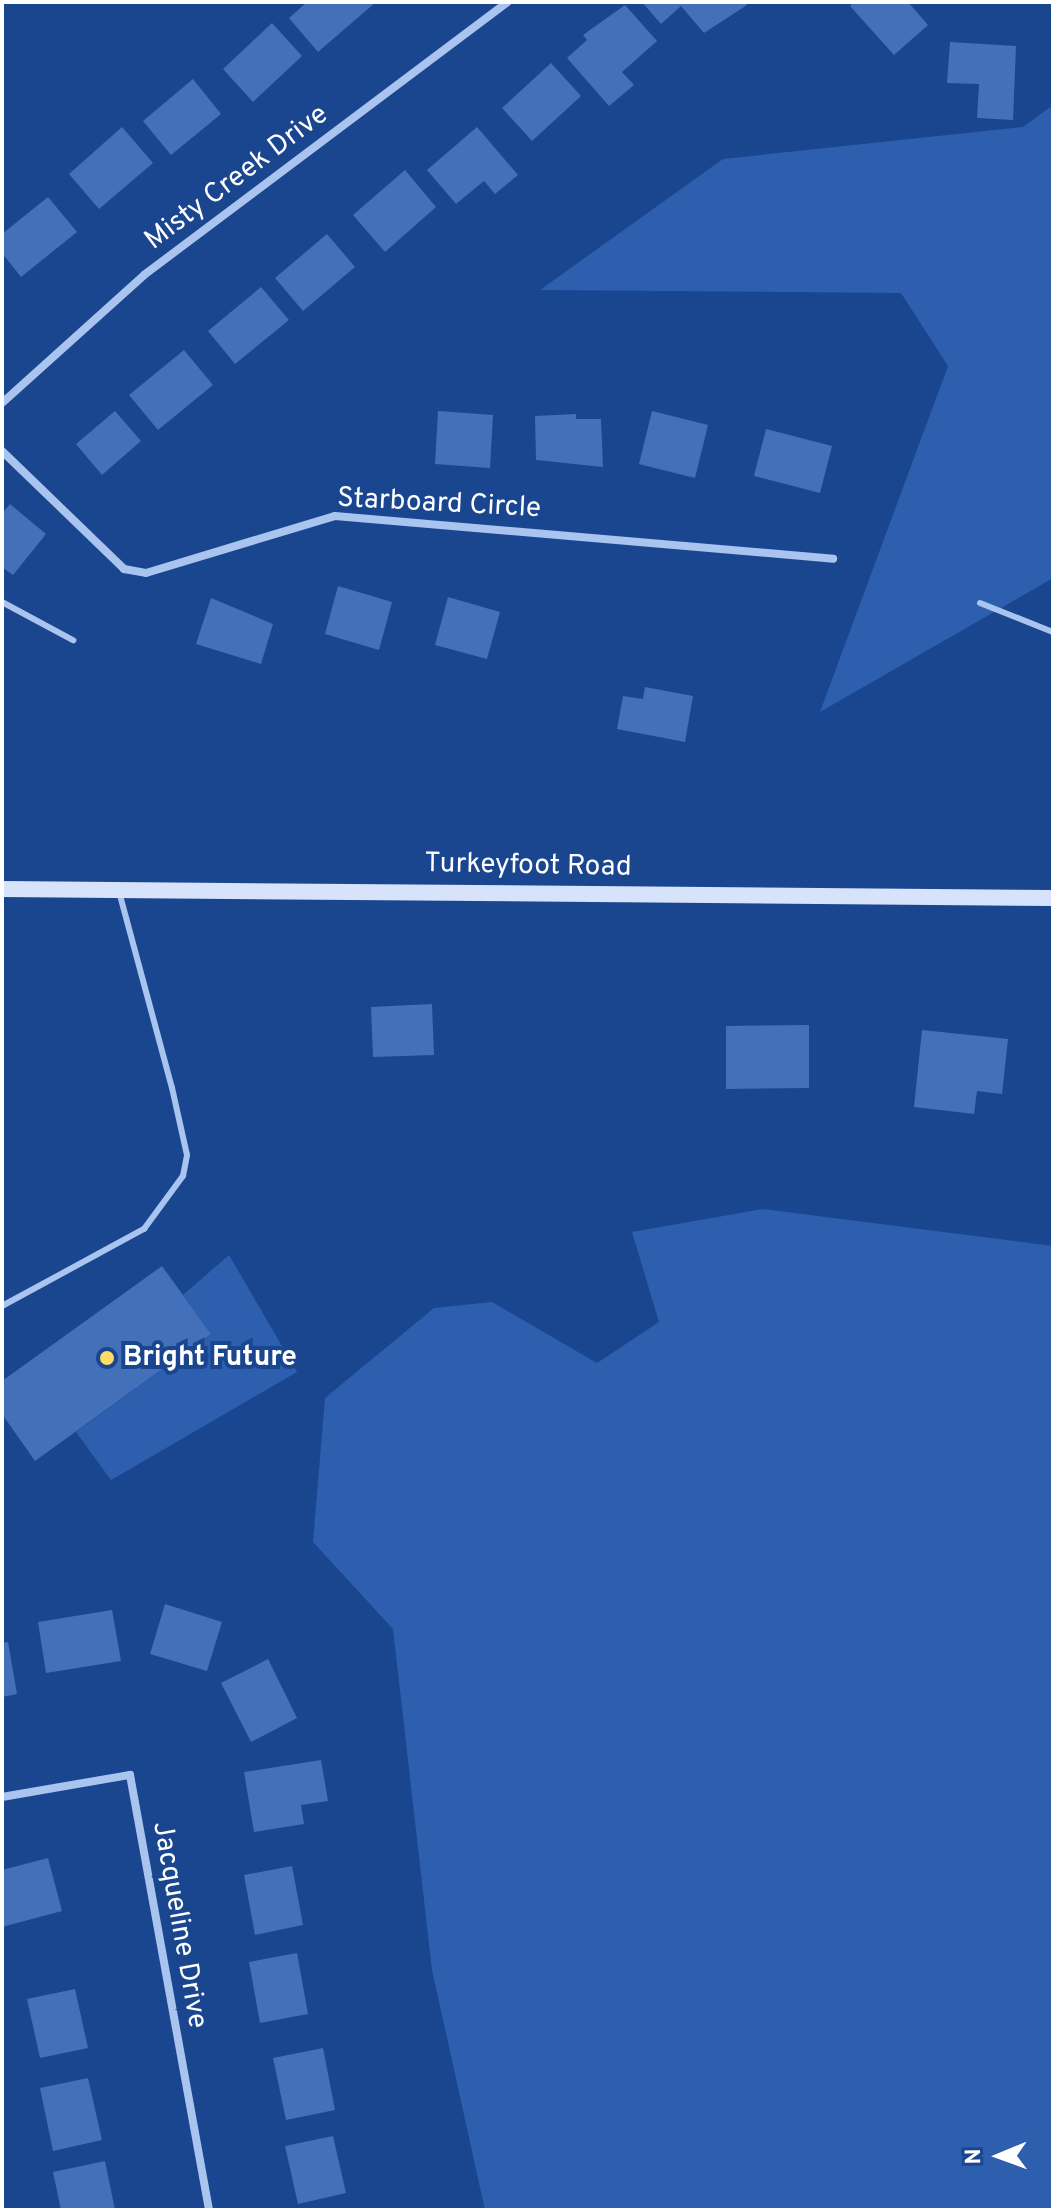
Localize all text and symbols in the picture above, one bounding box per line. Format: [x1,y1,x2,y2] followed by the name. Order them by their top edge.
[139,98,335,258] street label: Misty Creek Drive
[336,482,542,526] street label: Starboard Circle
[424,847,632,885] street label: Turkeyfoot Road
[123,1341,297,1375] place label: Bright Future
[98,1349,116,1367] marker: Bright Future
[144,1819,214,2031] street label: Jacqueline Drive
[959,2116,1039,2196] north arrow
[961,2148,988,2165] text: N

